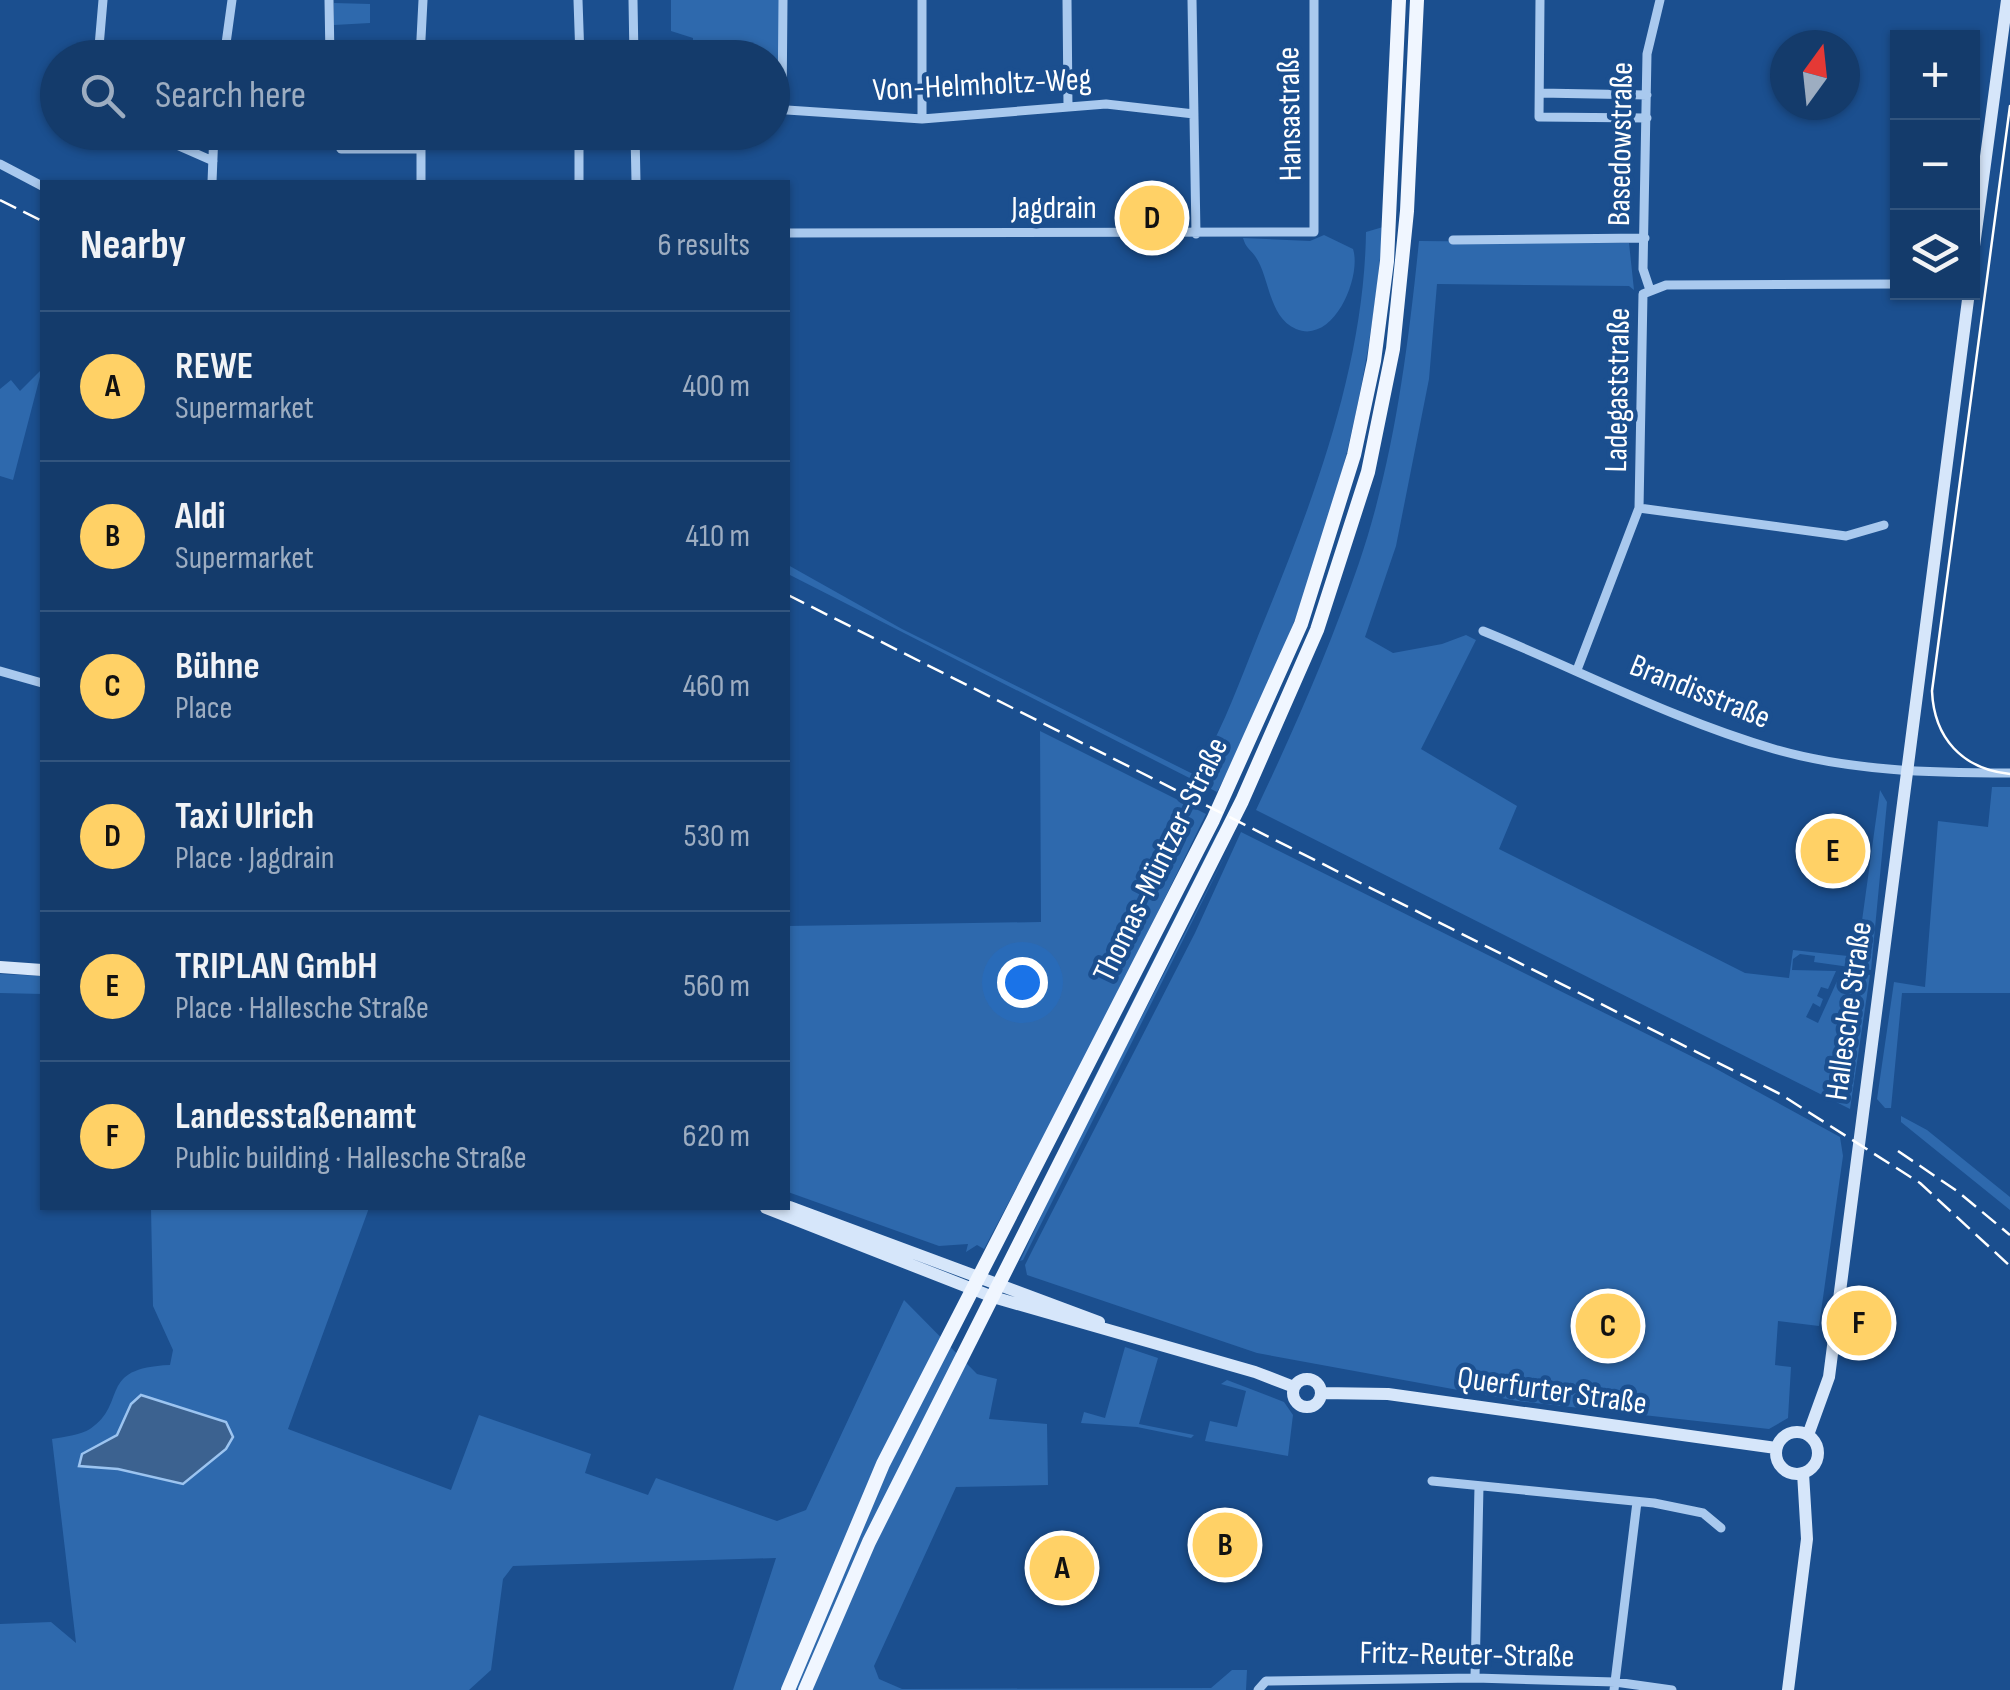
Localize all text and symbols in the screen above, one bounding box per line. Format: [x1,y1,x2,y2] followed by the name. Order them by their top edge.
[1770,30,1860,120] north arrow
[1890,30,1980,300] map controls
[1890,30,1980,120] button: +
[40,40,790,150] search box
[1269,46,1311,182] street label: Hansastraße
[872,60,1092,110] street label: Von-Helmholtz-Weg
[1600,62,1642,226] street label: Basedowstraße
[75,68,130,123] icon: search
[155,73,306,118] text: Search here
[1890,120,1980,210] button: −
[1120,180,1184,256] pin: D
[1010,189,1097,228] street label: Jagdrain
[1890,210,1980,300] button: layers
[80,220,186,271] text: Nearby
[658,226,750,265] text: 6 results
[1597,307,1639,473] street label: Ladegaststraße
[175,344,253,389] text: REWE
[105,367,120,406] text: A
[682,367,750,406] text: 400 m
[175,389,314,428] text: Supermarket
[175,494,225,539] text: Aldi
[105,517,120,556] text: B
[685,517,750,556] text: 410 m
[175,539,314,578] text: Supermarket
[175,644,260,689] text: Bühne
[1624,646,1776,738] street label: Brandisstraße
[104,667,121,706] text: C
[683,667,750,706] text: 460 m
[175,689,232,728] text: Place
[1085,731,1237,989] street label: Thomas-Müntzer-Straße
[175,794,314,839] text: Taxi Ulrich
[1800,814,1866,888] pin: E
[104,817,121,856] text: D
[684,817,750,856] text: 530 m
[175,839,334,878] text: Place · Jagdrain
[1817,919,1881,1103] street label: Hallesche Straße
[175,944,377,989] text: TRIPLAN GmbH
[997,957,1048,1008] your location
[106,967,119,1006] text: E
[683,967,750,1006] text: 560 m
[175,989,429,1028] text: Place · Hallesche Straße
[175,1094,416,1139] text: Landesstaßenamt
[106,1117,119,1156] text: F
[683,1117,750,1156] text: 620 m
[175,1139,527,1178] text: Public building · Hallesche Straße
[1826,1286,1892,1360] pin: F
[1576,1288,1640,1364] pin: C
[1455,1358,1649,1424] street label: Querfurter Straße
[1192,1508,1258,1582] pin: B
[1030,1530,1094,1606] pin: A
[1359,1634,1575,1676] street label: Fritz-Reuter-Straße

